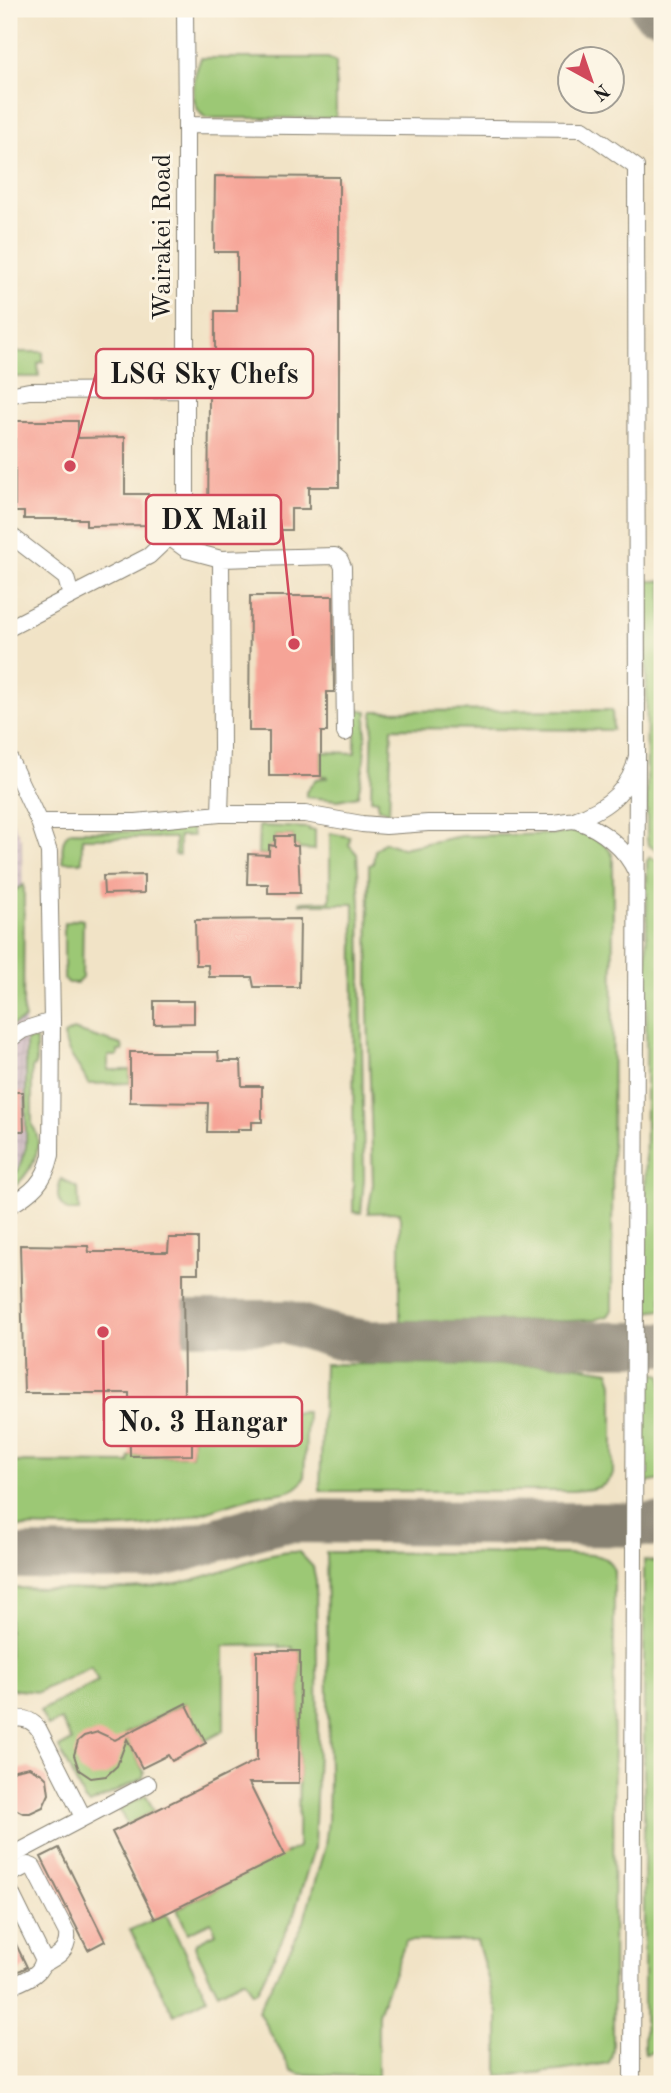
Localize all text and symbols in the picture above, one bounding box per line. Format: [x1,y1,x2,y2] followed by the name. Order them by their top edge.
[556,46,626,116] north arrow
[588,79,612,103] text: N
[150,154,176,320] street label: Wairakei Road
[96,349,313,398] callout: LSG Sky Chefs
[110,362,298,390] text: LSG Sky Chefs
[146,495,281,544] callout: DX Mail
[161,508,268,536] text: DX Mail
[104,1397,302,1446] callout: No. 3 Hangar
[118,1410,288,1438] text: No. 3 Hangar

